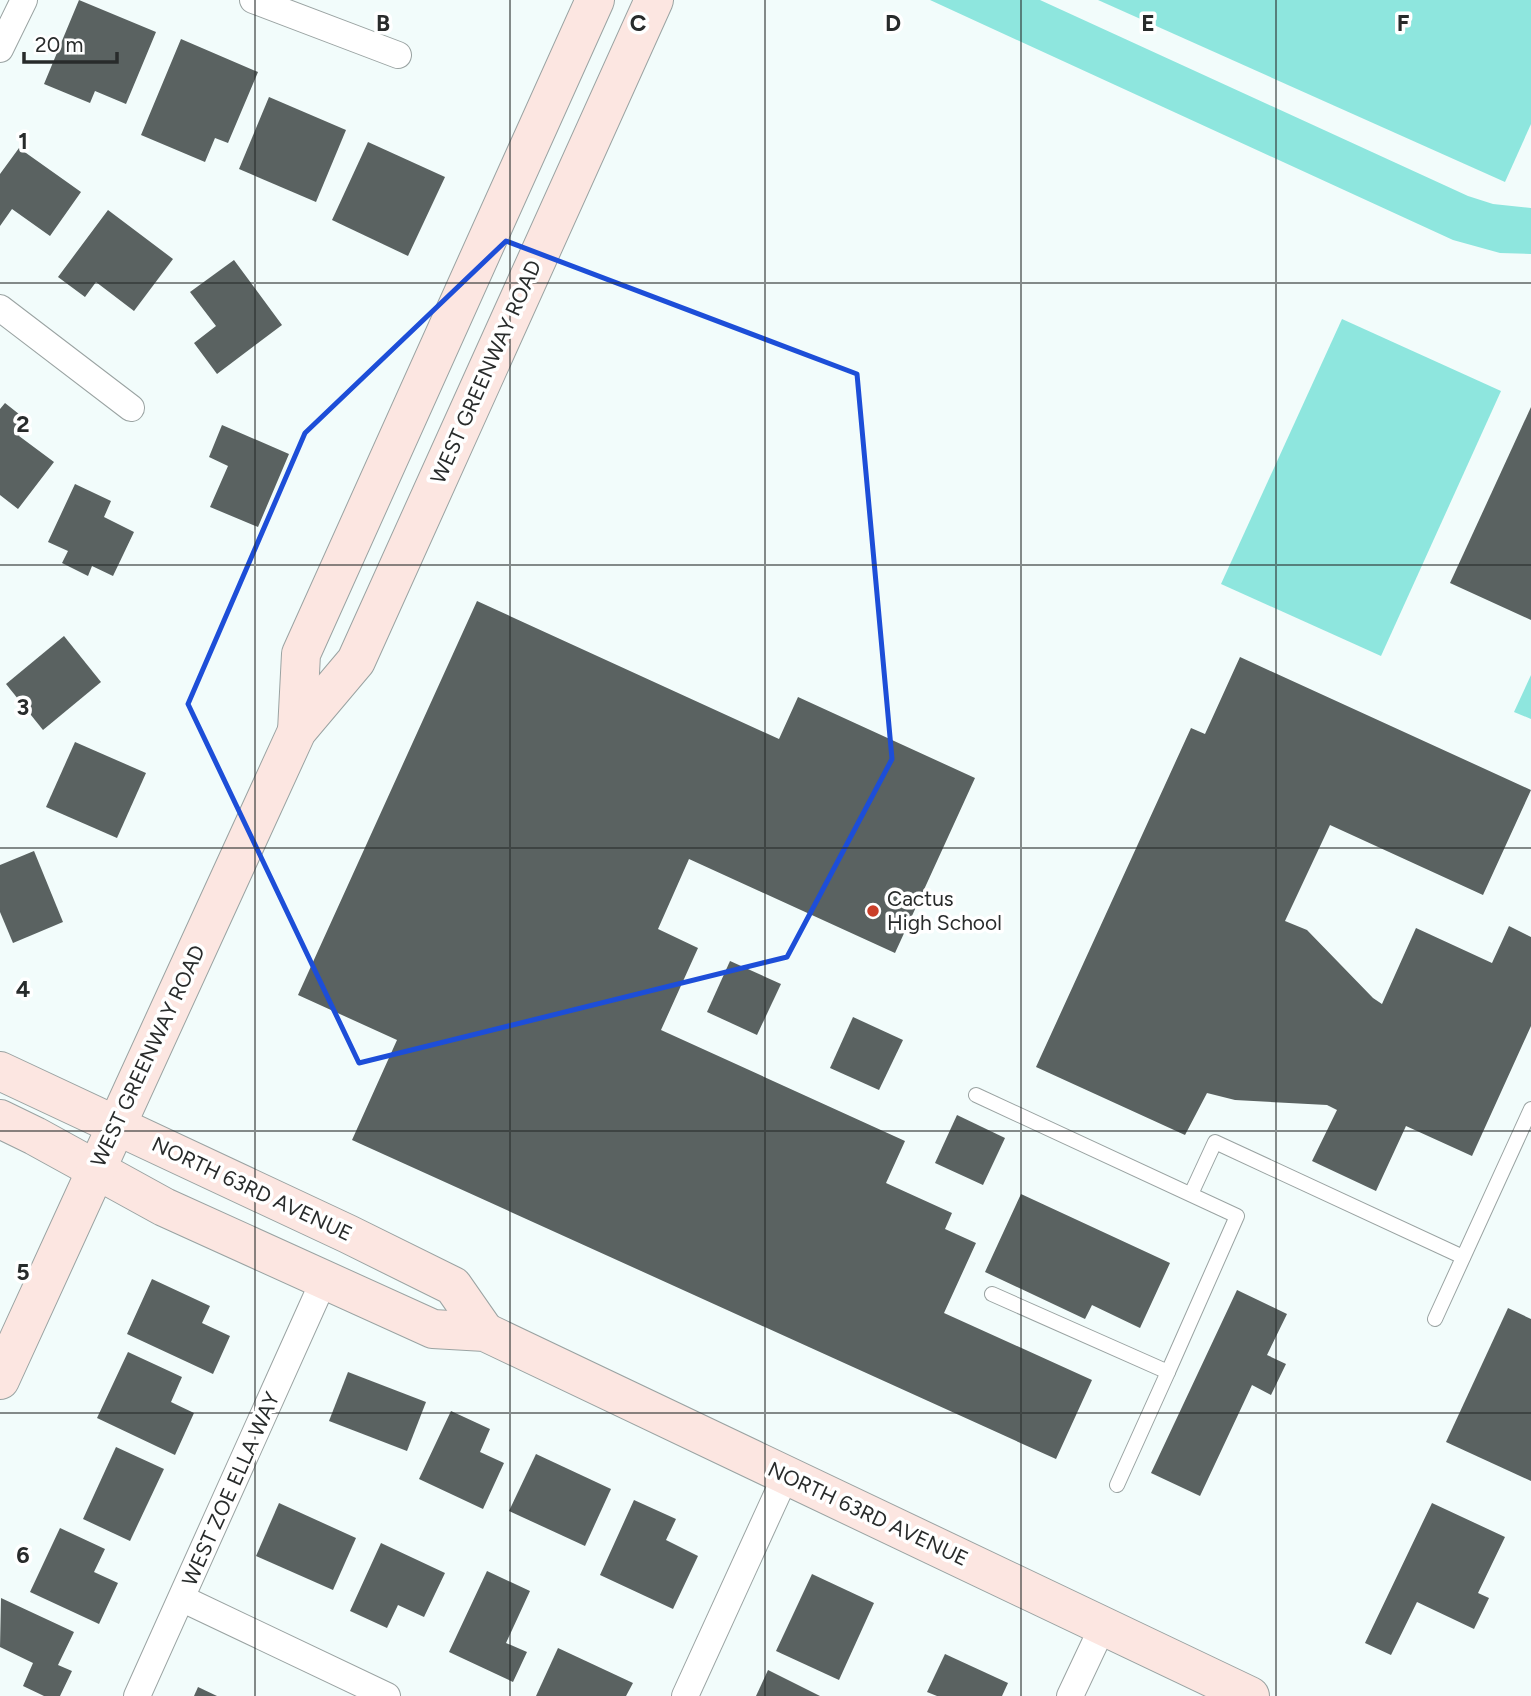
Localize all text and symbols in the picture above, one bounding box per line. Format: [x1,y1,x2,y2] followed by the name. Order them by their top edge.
[376,9,390,37] text: B
[630,9,647,37] text: C
[885,9,901,37] text: D
[1141,9,1155,37] text: E
[1397,9,1410,37] text: F
[24,21,117,65] scale bar
[35,32,83,57] text: 20 m
[18,127,28,155] text: 1
[425,256,546,487] street label: WEST GREENWAY ROAD
[16,410,30,438] text: 2
[17,693,29,721] text: 3
[887,886,1002,935] place label: Cactus High School
[865,903,881,919] marker: Cactus High School
[85,941,210,1171] street label: WEST GREENWAY ROAD
[16,975,30,1003] text: 4
[148,1131,356,1246] street label: NORTH 63RD AVENUE
[16,1258,30,1286] text: 5
[177,1388,285,1590] street label: WEST ZOE ELLA WAY
[764,1456,972,1571] street label: NORTH 63RD AVENUE
[16,1541,30,1569] text: 6

